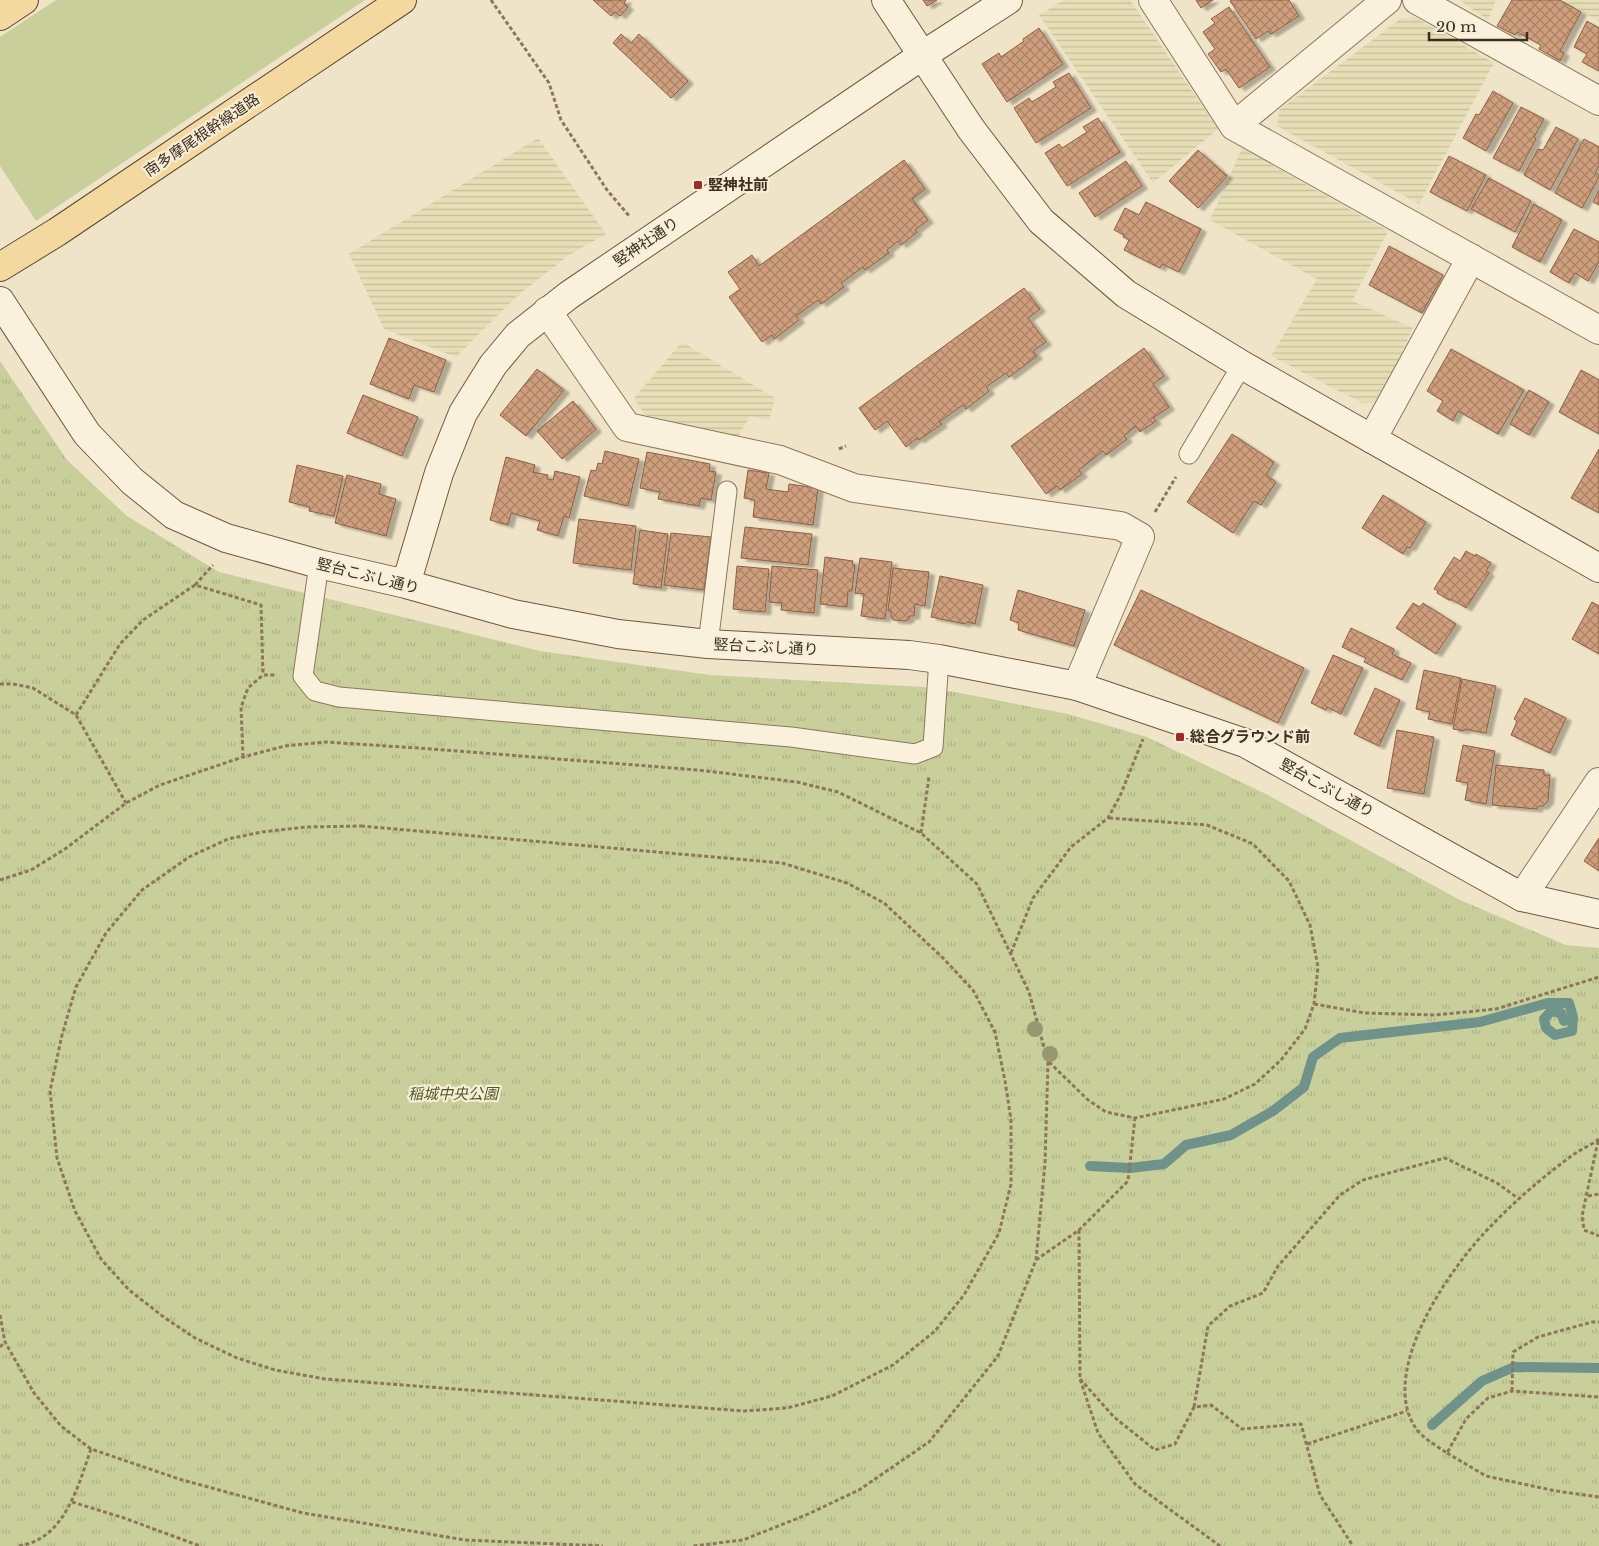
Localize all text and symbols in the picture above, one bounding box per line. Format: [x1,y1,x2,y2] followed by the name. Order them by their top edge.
[1429,10,1526,42] scale bar
[1436,17,1476,36] text: 20 m
[140,89,263,180] street label: 南多摩尾根幹線道路
[708,175,768,194] place label: 竪神社前
[692,179,704,191] marker: 竪神社前
[609,213,682,270] street label: 竪神社通り
[315,554,421,597] street label: 竪台こぶし通り
[713,634,819,659] street label: 竪台こぶし通り
[1190,727,1310,746] place label: 総合グラウンド前
[1174,731,1186,743] marker: 総合グラウンド前
[1277,754,1378,821] street label: 竪台こぶし通り
[408,1084,500,1103] park label: 稲城中央公園

